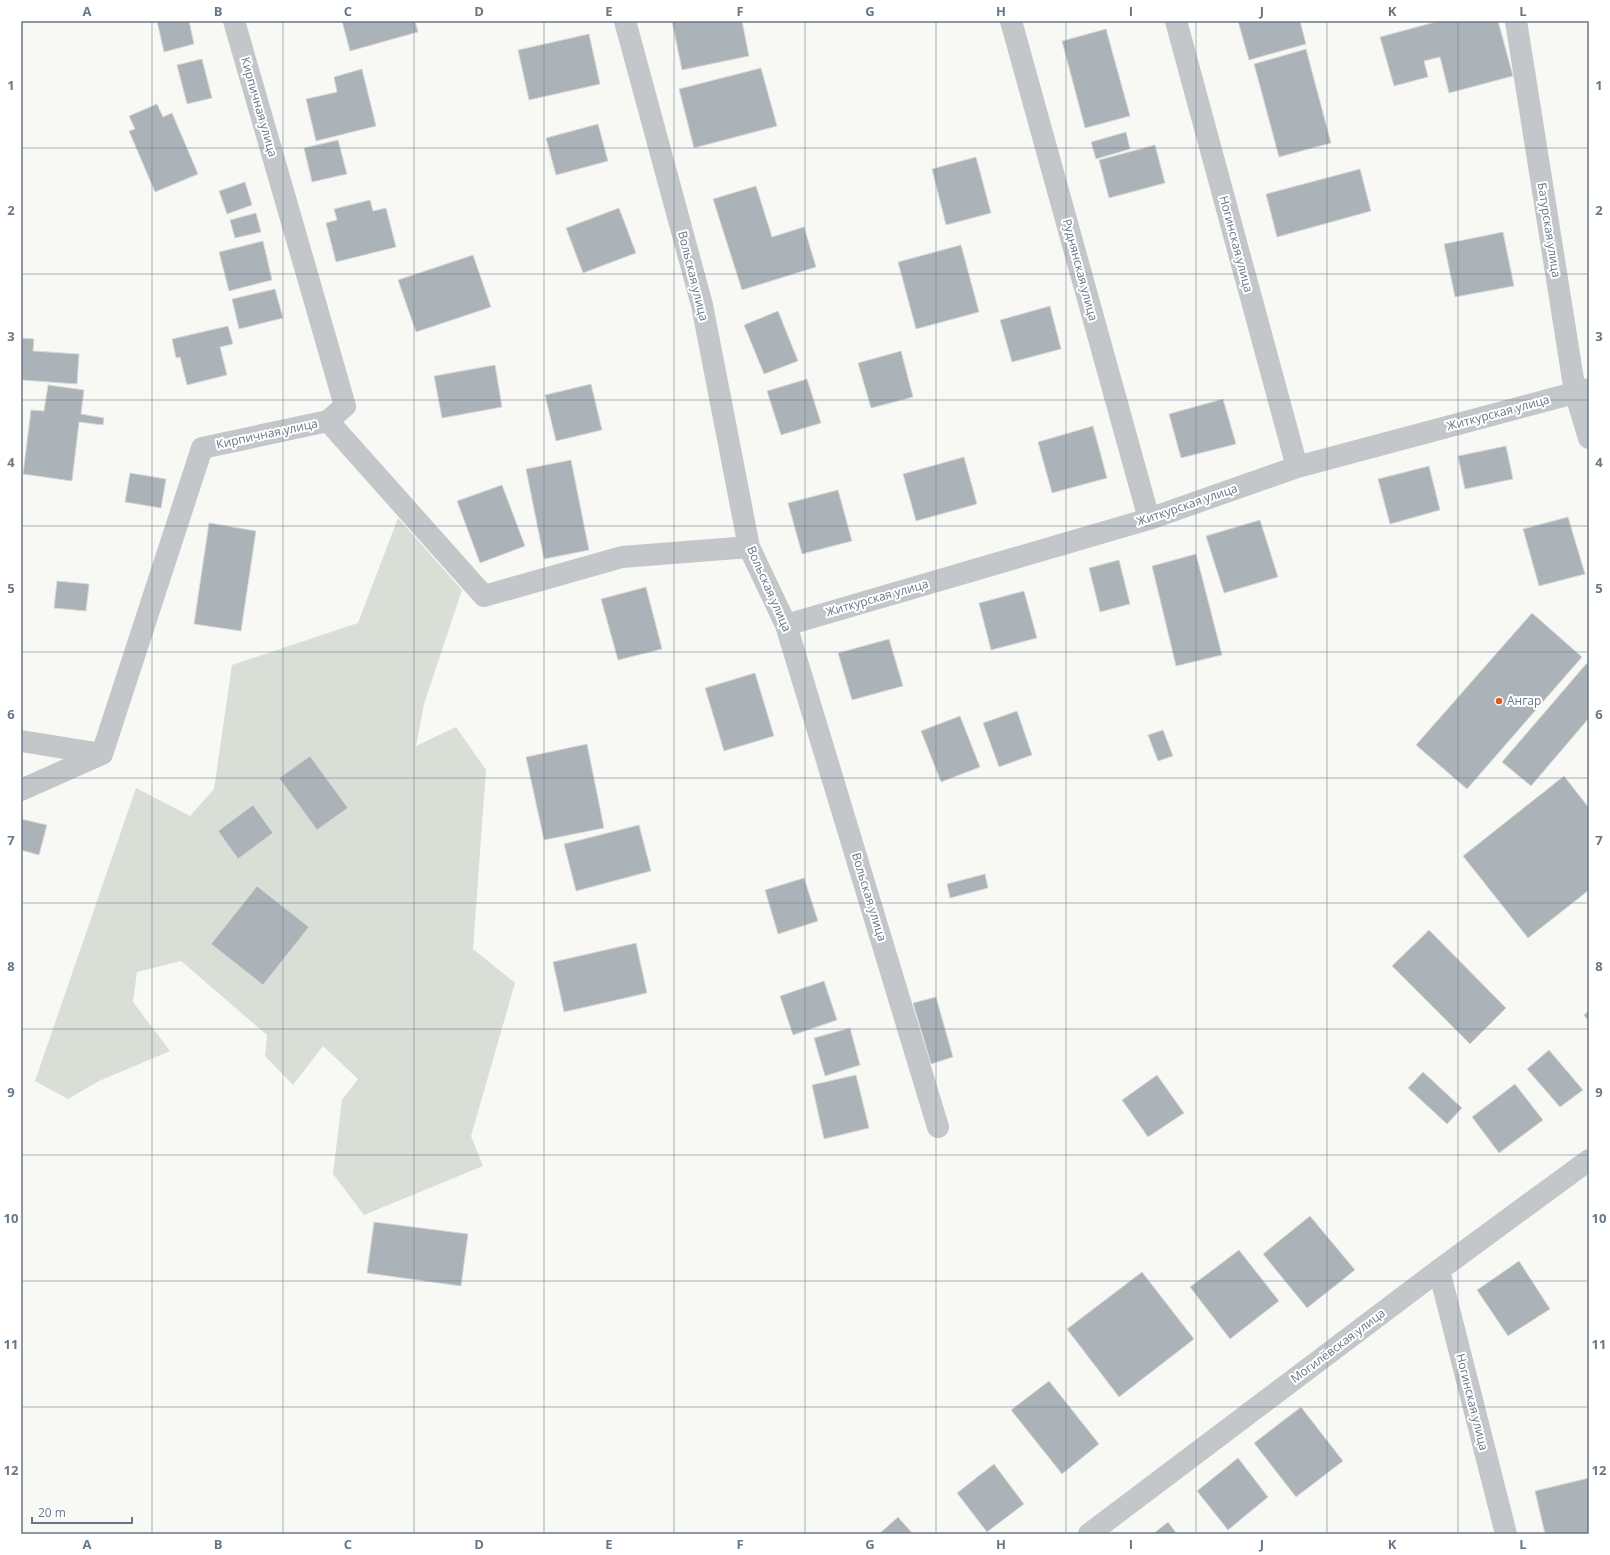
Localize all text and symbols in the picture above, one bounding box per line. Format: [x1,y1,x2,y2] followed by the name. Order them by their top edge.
[83,2,92,20] text: A
[214,2,223,20] text: B
[344,2,352,20] text: C
[474,2,484,20] text: D
[605,2,613,20] text: E
[736,2,744,20] text: F
[865,2,875,20] text: G
[996,2,1006,20] text: H
[1129,2,1133,20] text: I
[1259,2,1264,20] text: J
[1388,2,1397,20] text: K
[1519,2,1527,20] text: L
[237,55,282,159] street label: Кирпичная улица
[7,76,15,94] text: 1
[1595,76,1603,94] text: 1
[1534,181,1565,279] street label: Батурская улица
[1215,194,1258,294] street label: Ногинская улица
[7,201,15,219] text: 2
[1595,201,1603,219] text: 2
[1059,217,1102,323] street label: Руднянская улица
[674,229,713,323] street label: Вольская улица
[7,327,15,345] text: 3
[1595,327,1603,345] text: 3
[1444,391,1551,434] street label: Житкурская улица
[215,414,319,453] street label: Кирпичная улица
[7,453,15,471] text: 4
[1595,453,1603,471] text: 4
[1134,479,1240,530] street label: Житкурская улица
[743,543,796,634] street label: Вольская улица
[824,575,930,620] street label: Житкурская улица
[7,579,15,597] text: 5
[1595,579,1603,597] text: 5
[1507,692,1541,709] place label: Ангар
[1494,696,1504,706] marker: Ангар
[7,705,15,723] text: 6
[1595,705,1603,723] text: 6
[7,831,15,849] text: 7
[1595,831,1603,849] text: 7
[848,850,891,943] street label: Вольская улица
[7,957,15,975] text: 8
[1595,957,1603,975] text: 8
[7,1083,15,1101] text: 9
[1595,1083,1603,1101] text: 9
[4,1209,18,1227] text: 10
[1592,1209,1606,1227] text: 10
[1287,1304,1388,1387] street label: Могилёвская улица
[4,1335,18,1353] text: 11
[1592,1335,1606,1353] text: 11
[1452,1352,1493,1452] street label: Ногинская улица
[4,1461,19,1479] text: 12
[1592,1461,1607,1479] text: 12
[32,1499,132,1525] scale bar
[38,1504,66,1521] text: 20 m
[83,1535,92,1553] text: A
[214,1535,223,1553] text: B
[344,1535,352,1553] text: C
[474,1535,484,1553] text: D
[605,1535,613,1553] text: E
[736,1535,744,1553] text: F
[865,1535,875,1553] text: G
[996,1535,1006,1553] text: H
[1129,1535,1133,1553] text: I
[1259,1535,1264,1553] text: J
[1388,1535,1397,1553] text: K
[1519,1535,1527,1553] text: L

